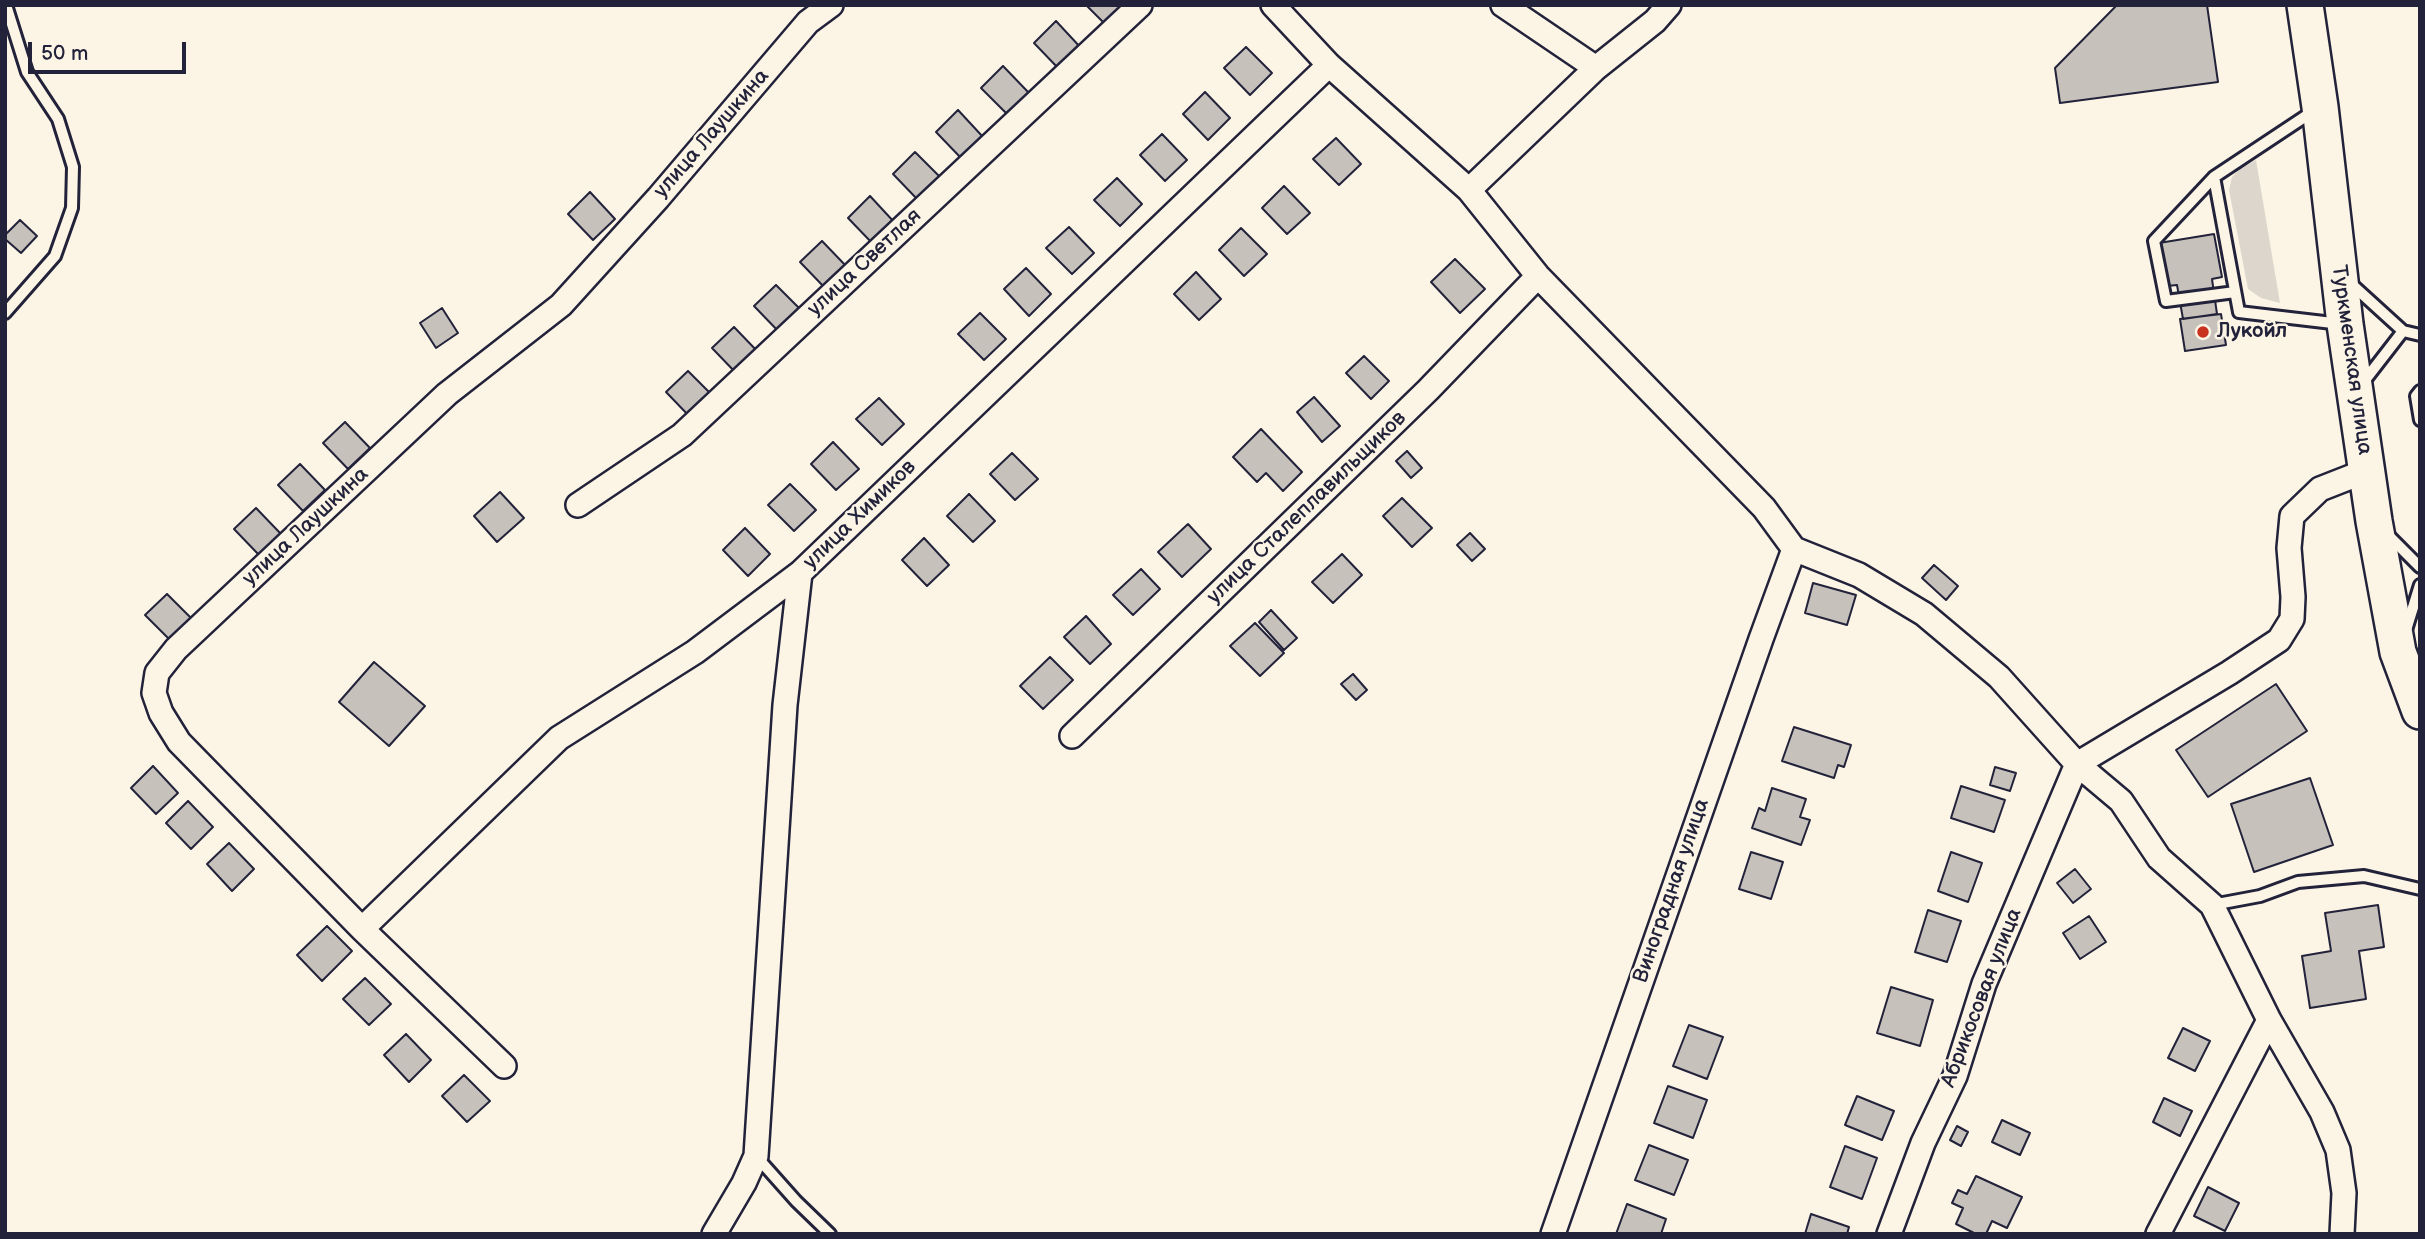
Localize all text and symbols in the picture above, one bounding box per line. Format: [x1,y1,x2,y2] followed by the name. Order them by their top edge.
[32,28,189,72] scale bar
[41,41,88,66] text: 50 m
[649,64,775,204] street label: улица Лаушкина
[803,204,927,322] street label: улица Светлая
[2325,264,2377,456] street label: Туркменская улица
[2217,319,2287,345] place label: Лукойл
[2195,324,2211,340] marker: Лукойл
[1202,406,1412,610] street label: улица Сталеплавильщиков
[799,455,921,575] street label: улица Химиков
[238,462,374,592] street label: улица Лаушкина
[1629,796,1715,986] street label: Виноградная улица
[1936,905,2028,1091] street label: Абрикосовая улица

